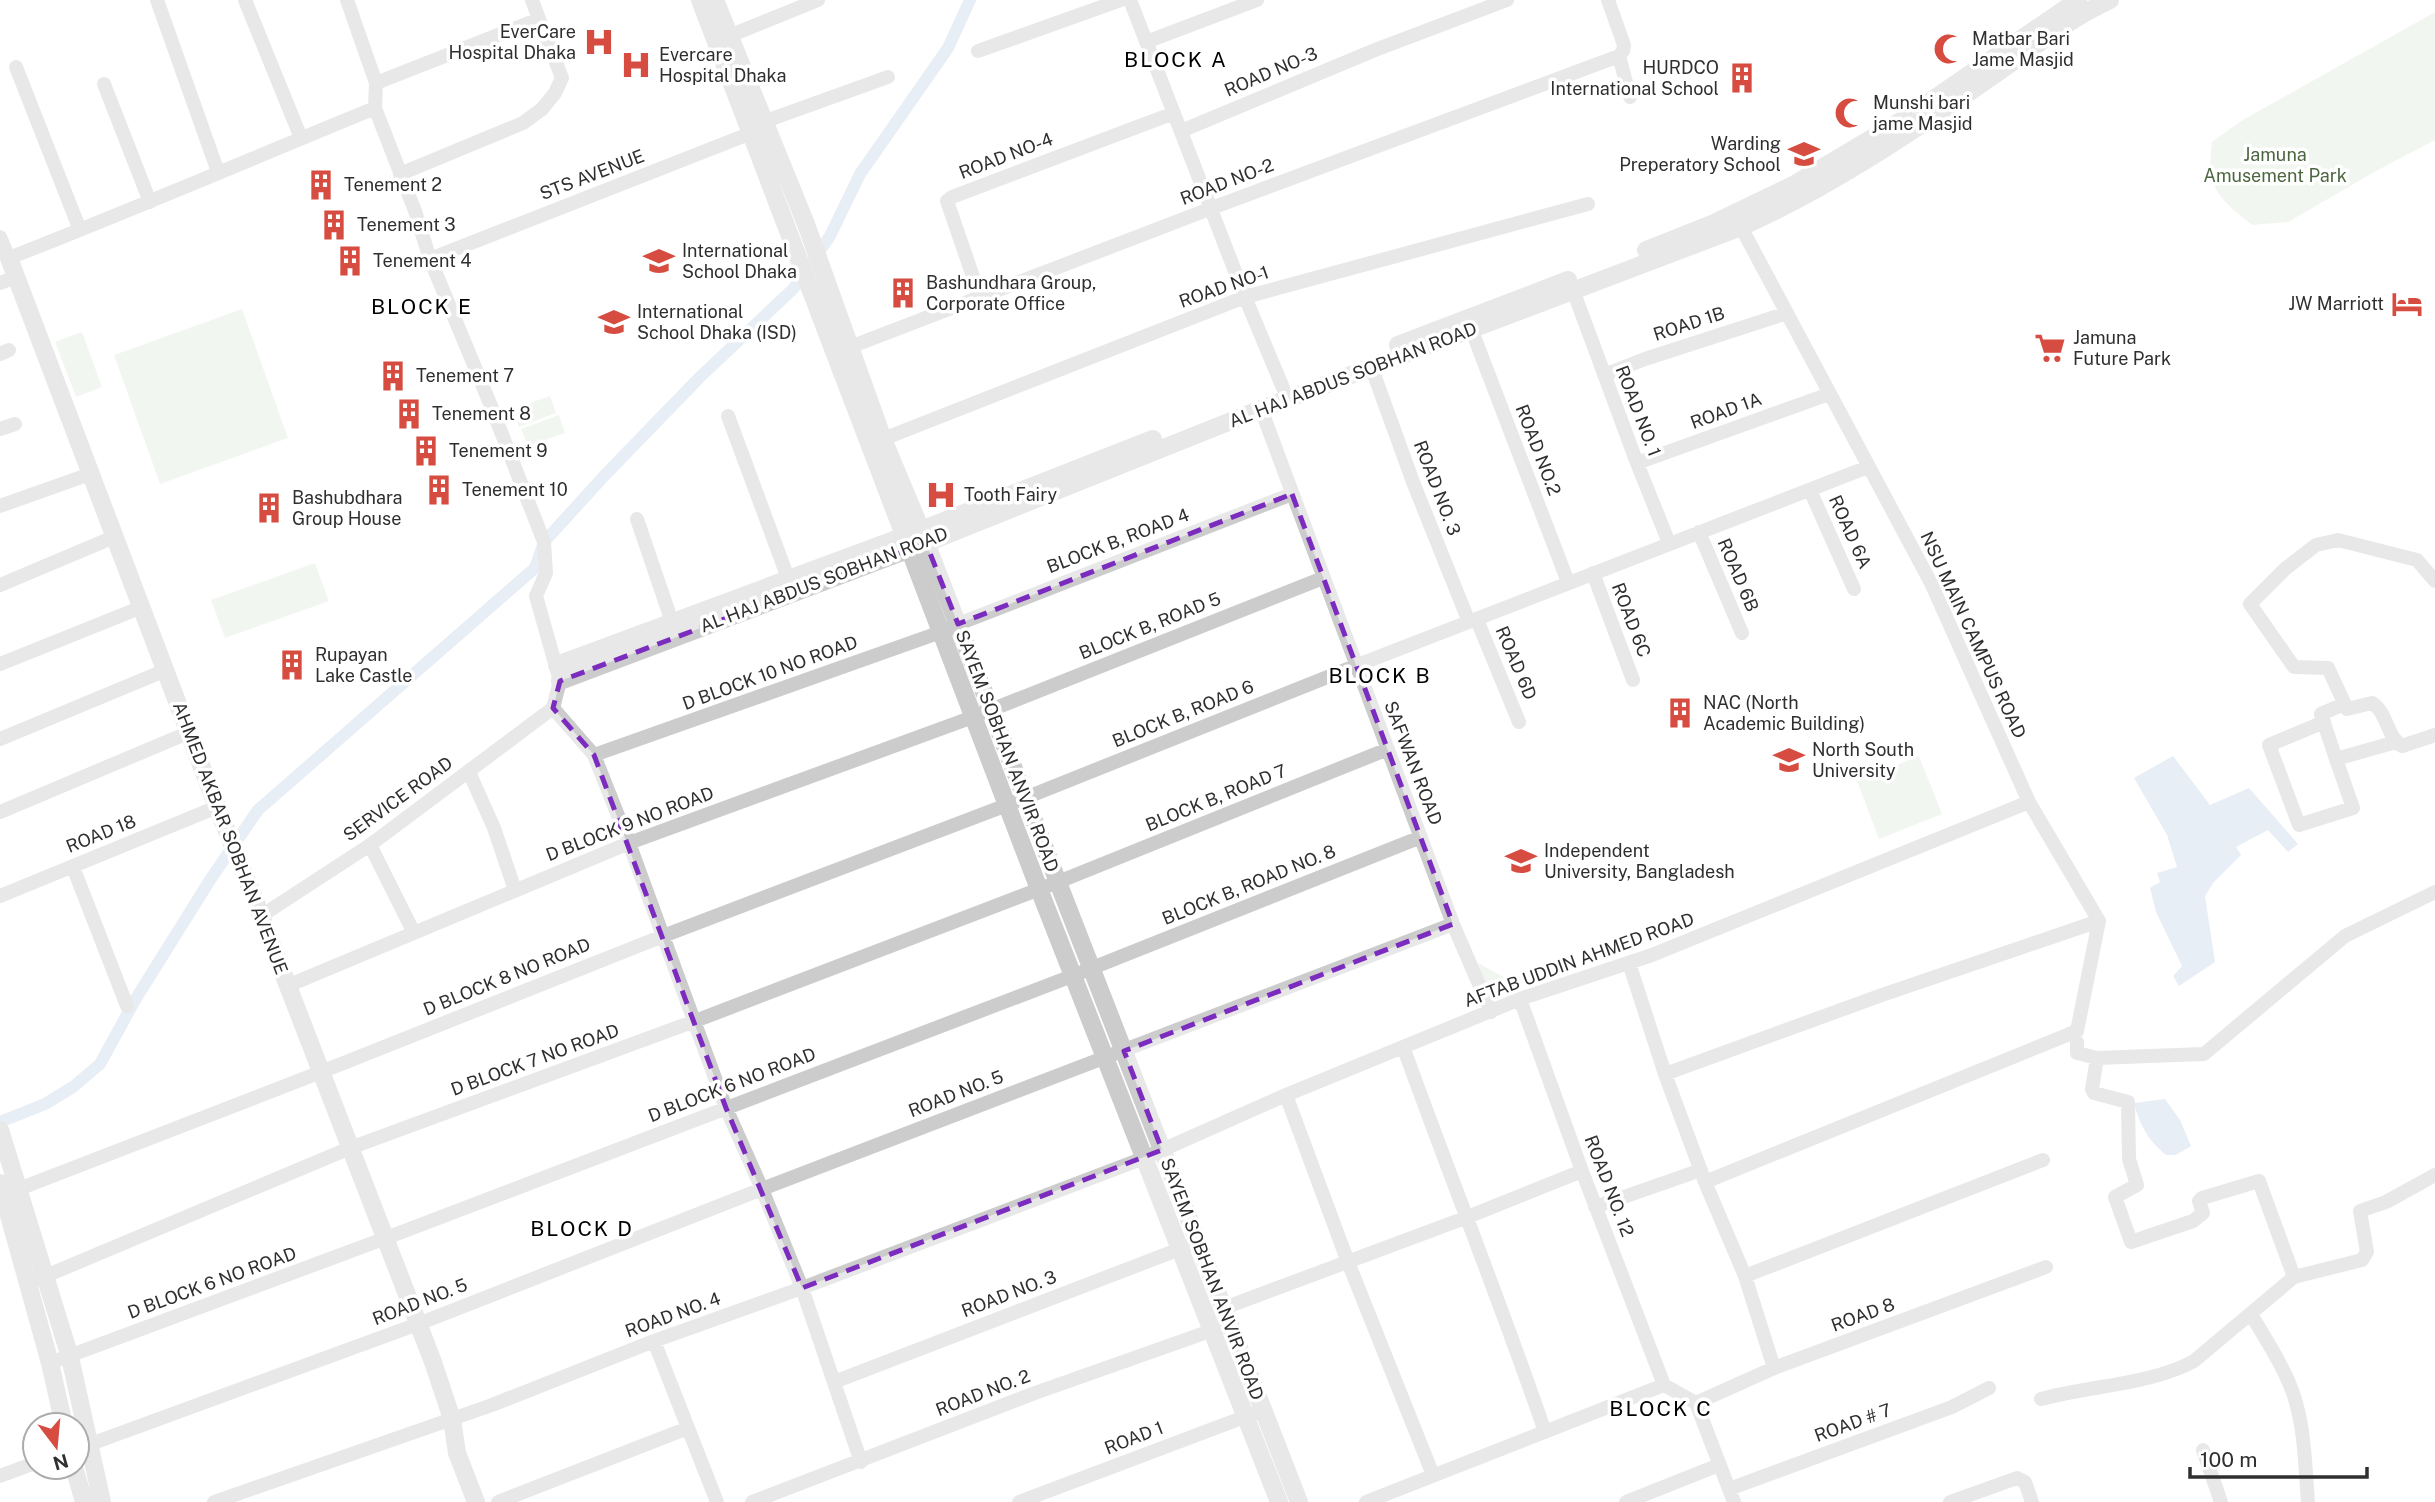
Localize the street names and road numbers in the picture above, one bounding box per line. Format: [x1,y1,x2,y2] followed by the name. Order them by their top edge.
[1221,43,1321,101] street label: ROAD NO-3
[956,128,1056,183] street label: ROAD NO-4
[537,145,647,204] street label: STS AVENUE
[1177,154,1277,209] street label: ROAD NO-2
[1176,261,1272,312] street label: ROAD NO-1
[1651,302,1727,345] street label: ROAD 1B
[1226,317,1480,432] street label: AL HAJ ABDUS SOBHAN ROAD
[1611,362,1665,459] street label: ROAD NO. 1
[1687,388,1765,433] street label: ROAD 1A
[1512,402,1565,498] street label: ROAD NO.2
[1410,437,1465,538] street label: ROAD NO. 3
[1825,492,1876,572] street label: ROAD 6A
[1044,504,1192,577] street label: BLOCK B, ROAD 4
[697,522,951,637] street label: AL HAJ ABDUS SOBHAN ROAD
[1916,528,2031,741] street label: NSU MAIN CAMPUS ROAD
[1714,535,1763,615] street label: ROAD 6B
[1608,580,1655,660] street label: ROAD 6C
[1076,588,1224,664] street label: BLOCK B, ROAD 5
[1492,623,1541,703] street label: ROAD 6D
[952,627,1063,875] street label: SAYEM SOBHAN ANVIR ROAD
[679,631,860,714] street label: D BLOCK 10 NO ROAD
[1109,676,1257,751] street label: BLOCK B, ROAD 6
[1380,698,1447,828] street label: SAFWAN ROAD
[169,699,292,977] street label: AHMED AKBAR SOBHAN AVENUE
[339,752,456,845] street label: SERVICE ROAD
[1142,760,1289,835] street label: BLOCK B, ROAD 7
[543,782,717,865] street label: D BLOCK 9 NO ROAD
[63,810,139,857] street label: ROAD 18
[1159,840,1339,929] street label: BLOCK B, ROAD NO. 8
[1461,908,1697,1011] street label: AFTAB UDDIN AHMED ROAD
[420,933,593,1020] street label: D BLOCK 8 NO ROAD
[448,1019,622,1100] street label: D BLOCK 7 NO ROAD
[645,1043,819,1126] street label: D BLOCK 6 NO ROAD
[905,1066,1006,1121] street label: ROAD NO. 5
[1581,1132,1638,1239] street label: ROAD NO. 12
[1157,1155,1268,1403] street label: SAYEM SOBHAN ANVIR ROAD
[125,1242,299,1323] street label: D BLOCK 6 NO ROAD
[958,1266,1059,1321] street label: ROAD NO. 3
[369,1274,470,1329] street label: ROAD NO. 5
[622,1288,723,1341] street label: ROAD NO. 4
[1828,1293,1897,1336] street label: ROAD 8
[933,1365,1033,1420] street label: ROAD NO. 2
[1812,1399,1894,1446] street label: ROAD # 7
[1101,1417,1166,1458] street label: ROAD 1

